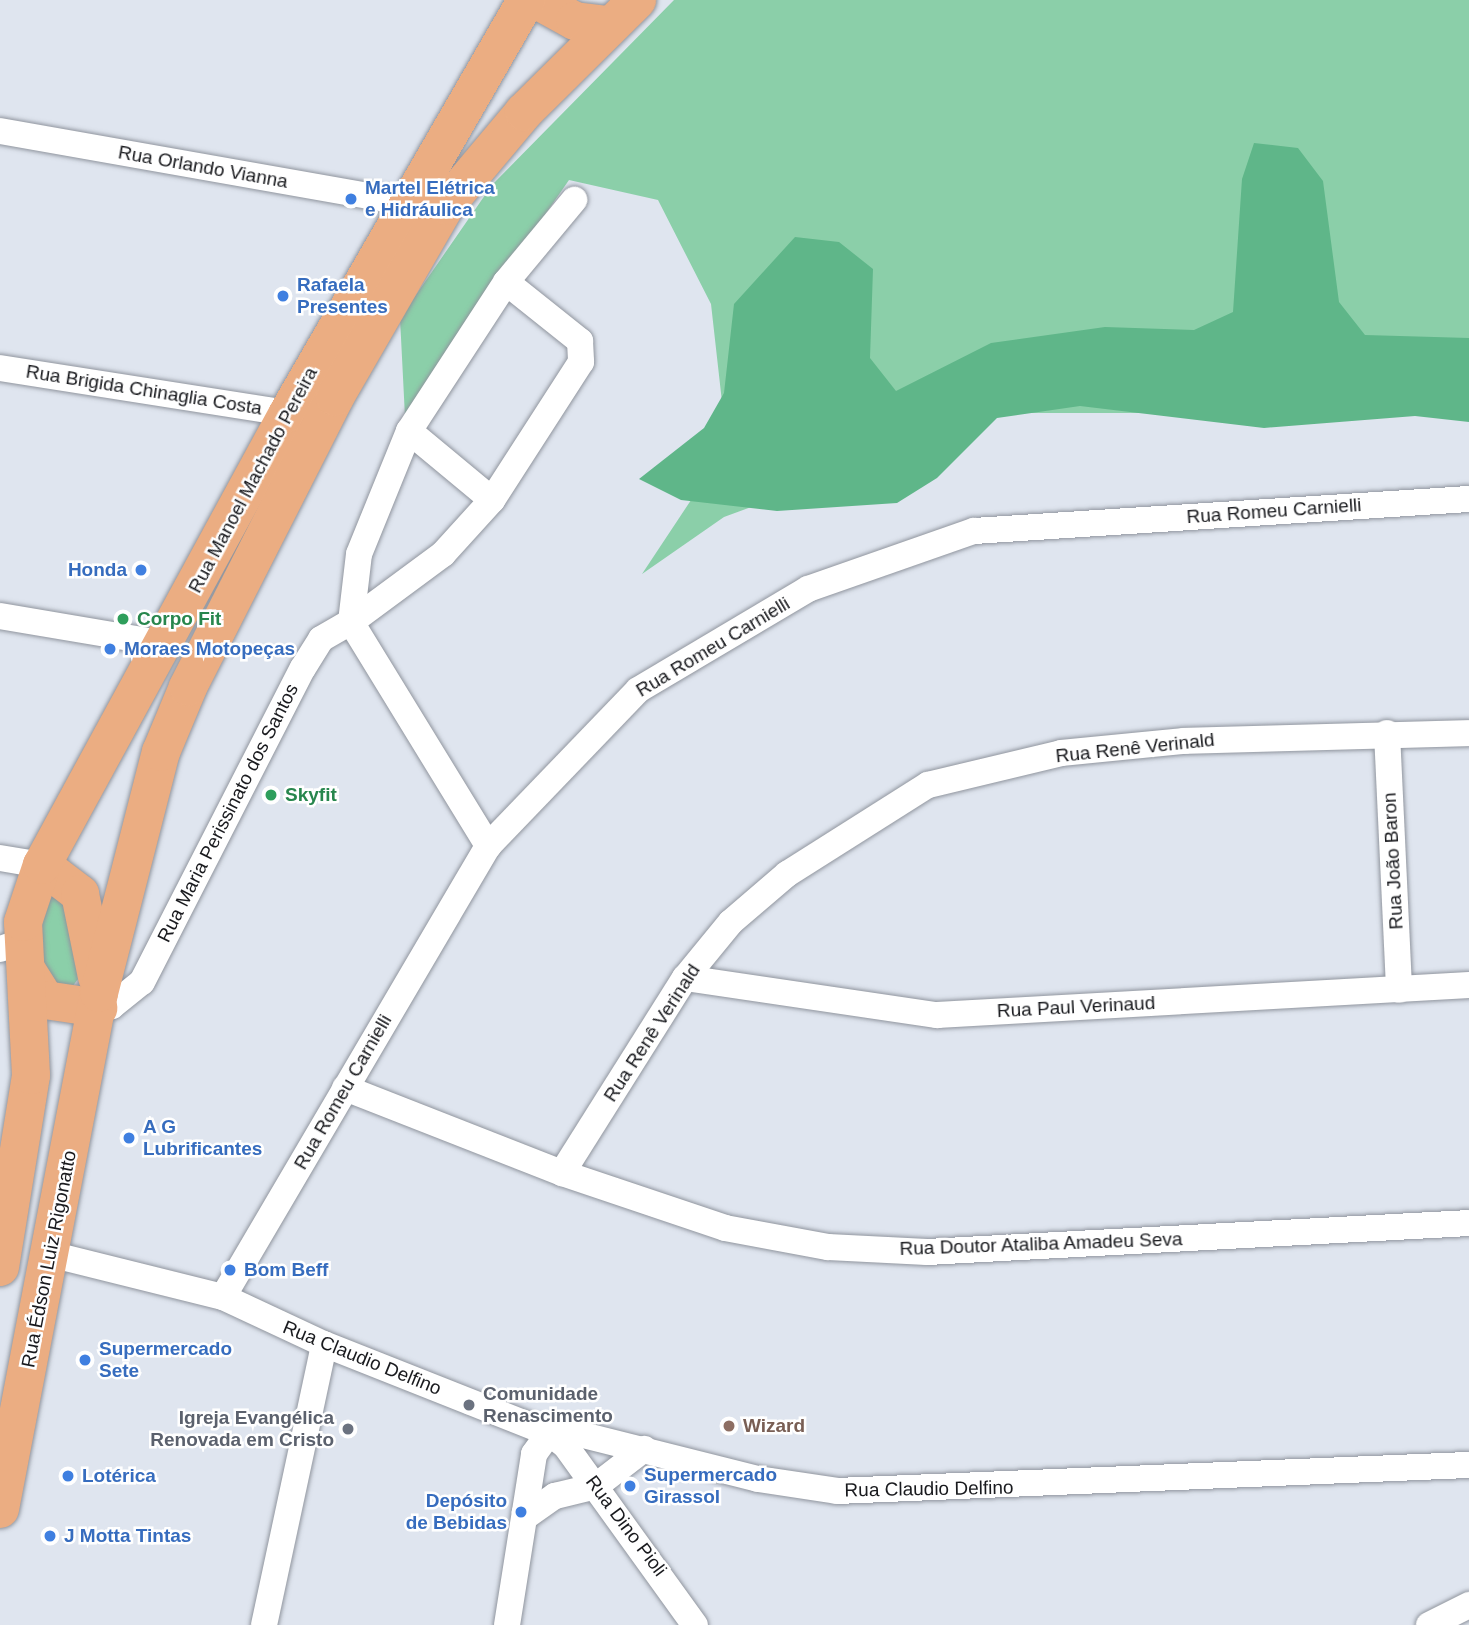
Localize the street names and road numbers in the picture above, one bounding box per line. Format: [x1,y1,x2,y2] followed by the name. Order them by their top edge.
[116,141,290,193] street label: Rua Orlando Vianna
[24,360,264,420] street label: Rua Brigida Chinaglia Costa
[184,363,322,597] street label: Rua Manoel Machado Pereira
[1186,494,1362,528] street label: Rua Romeu Carnielli
[632,592,794,702] street label: Rua Romeu Carnielli
[153,680,303,946] street label: Rua Maria Perissinato dos Santos
[1054,728,1216,768] street label: Rua Renê Verinald
[1378,792,1408,930] street label: Rua João Baron
[599,960,705,1106] street label: Rua Renê Verinald
[996,991,1156,1023] street label: Rua Paul Verinaud
[289,1010,397,1174] street label: Rua Romeu Carnielli
[17,1148,81,1370] street label: Rua Édson Luiz Rigonatto
[898,1228,1184,1260] street label: Rua Doutor Ataliba Amadeu Seva
[279,1316,445,1400] street label: Rua Claudio Delfino
[581,1471,671,1581] street label: Rua Dino Pioli
[844,1476,1014,1502] street label: Rua Claudio Delfino

